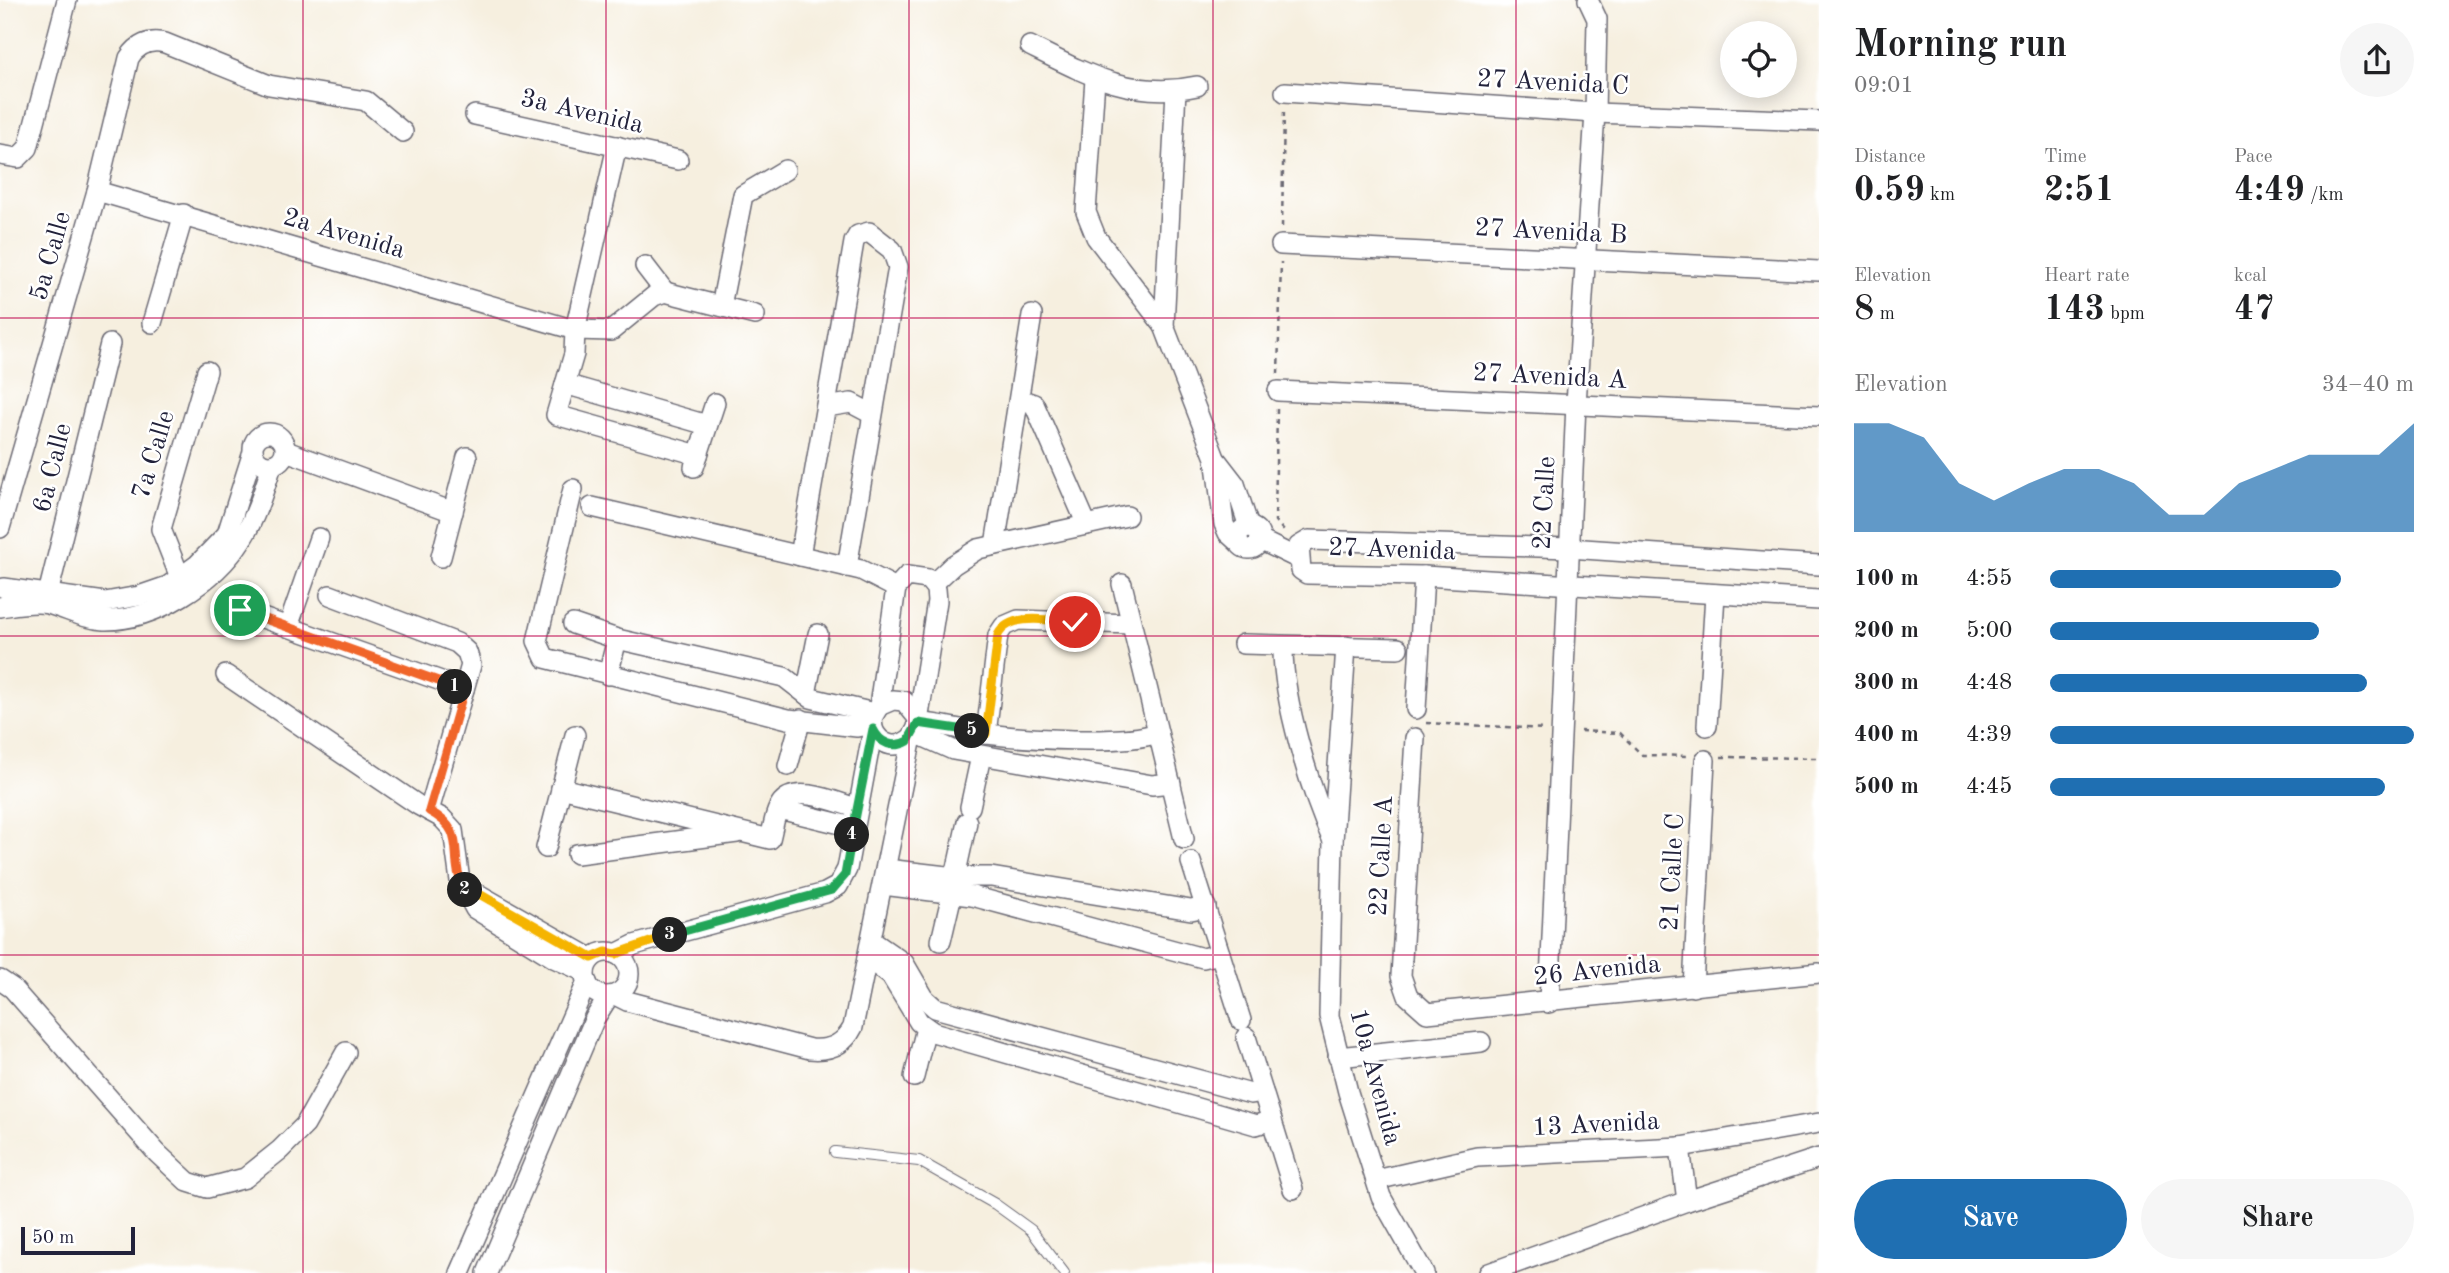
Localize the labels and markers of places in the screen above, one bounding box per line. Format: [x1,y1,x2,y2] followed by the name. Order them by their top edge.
[210,580,270,640] pin
[1045,592,1105,652] pin
[438,670,472,704] pin: 1
[954,714,990,748] pin: 5
[834,818,870,852] pin: 4
[448,872,482,908] pin: 2
[652,918,688,953] pin: 3

